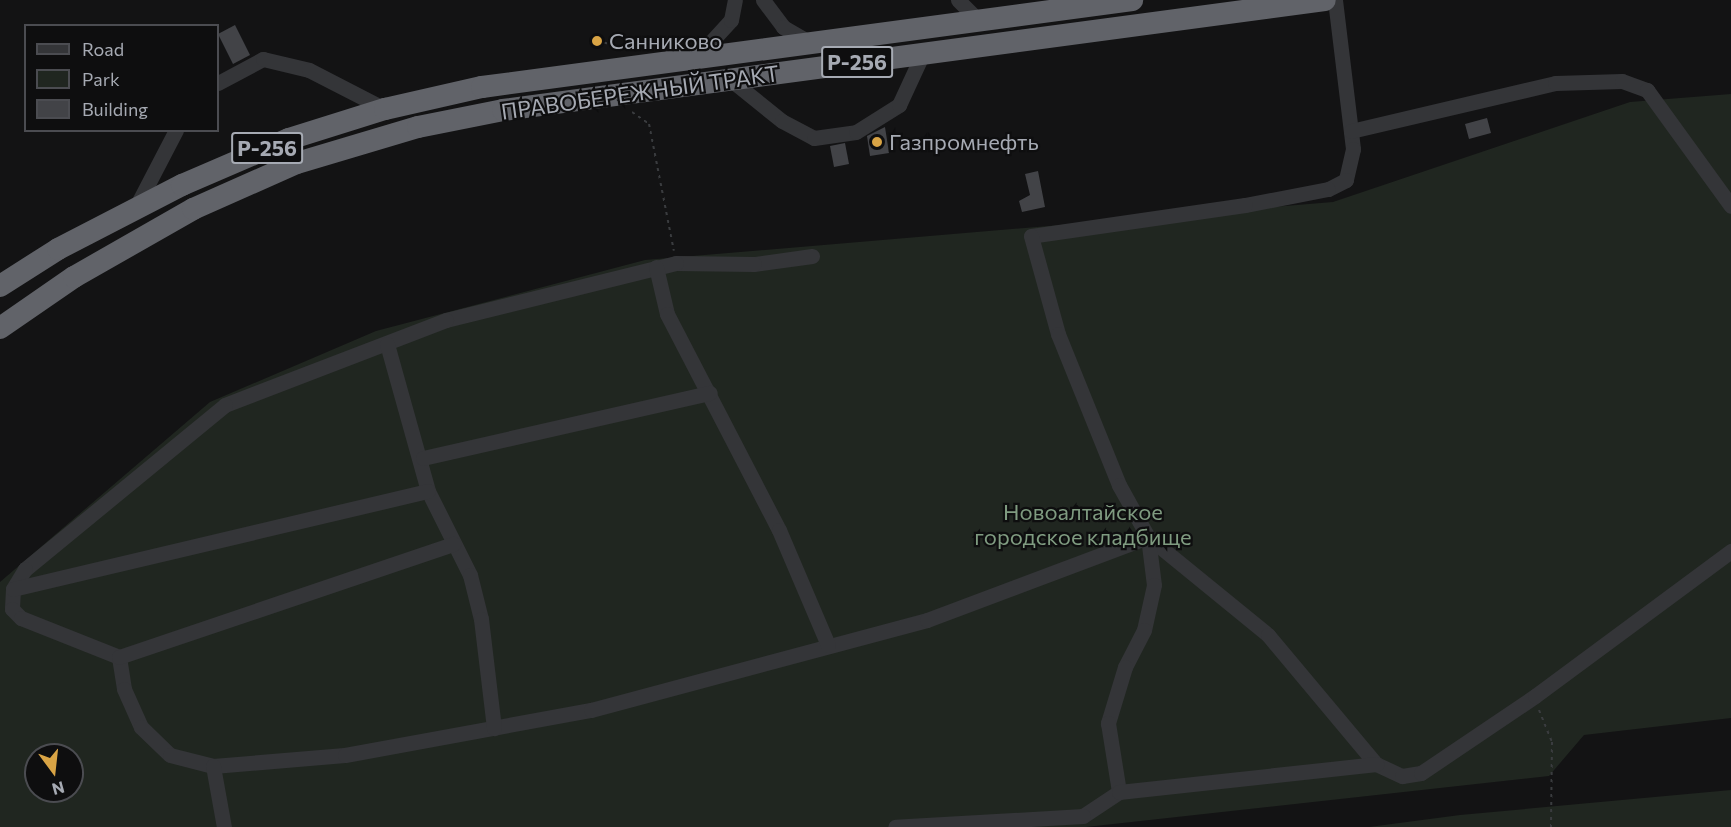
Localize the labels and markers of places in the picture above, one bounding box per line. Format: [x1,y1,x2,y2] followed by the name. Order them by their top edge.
[609,28,722,54] place label: Санниково
[590,34,604,48] marker: Санниково
[889,129,1039,155] place label: Газпромнефть
[870,135,884,149] marker: Газпромнефть

